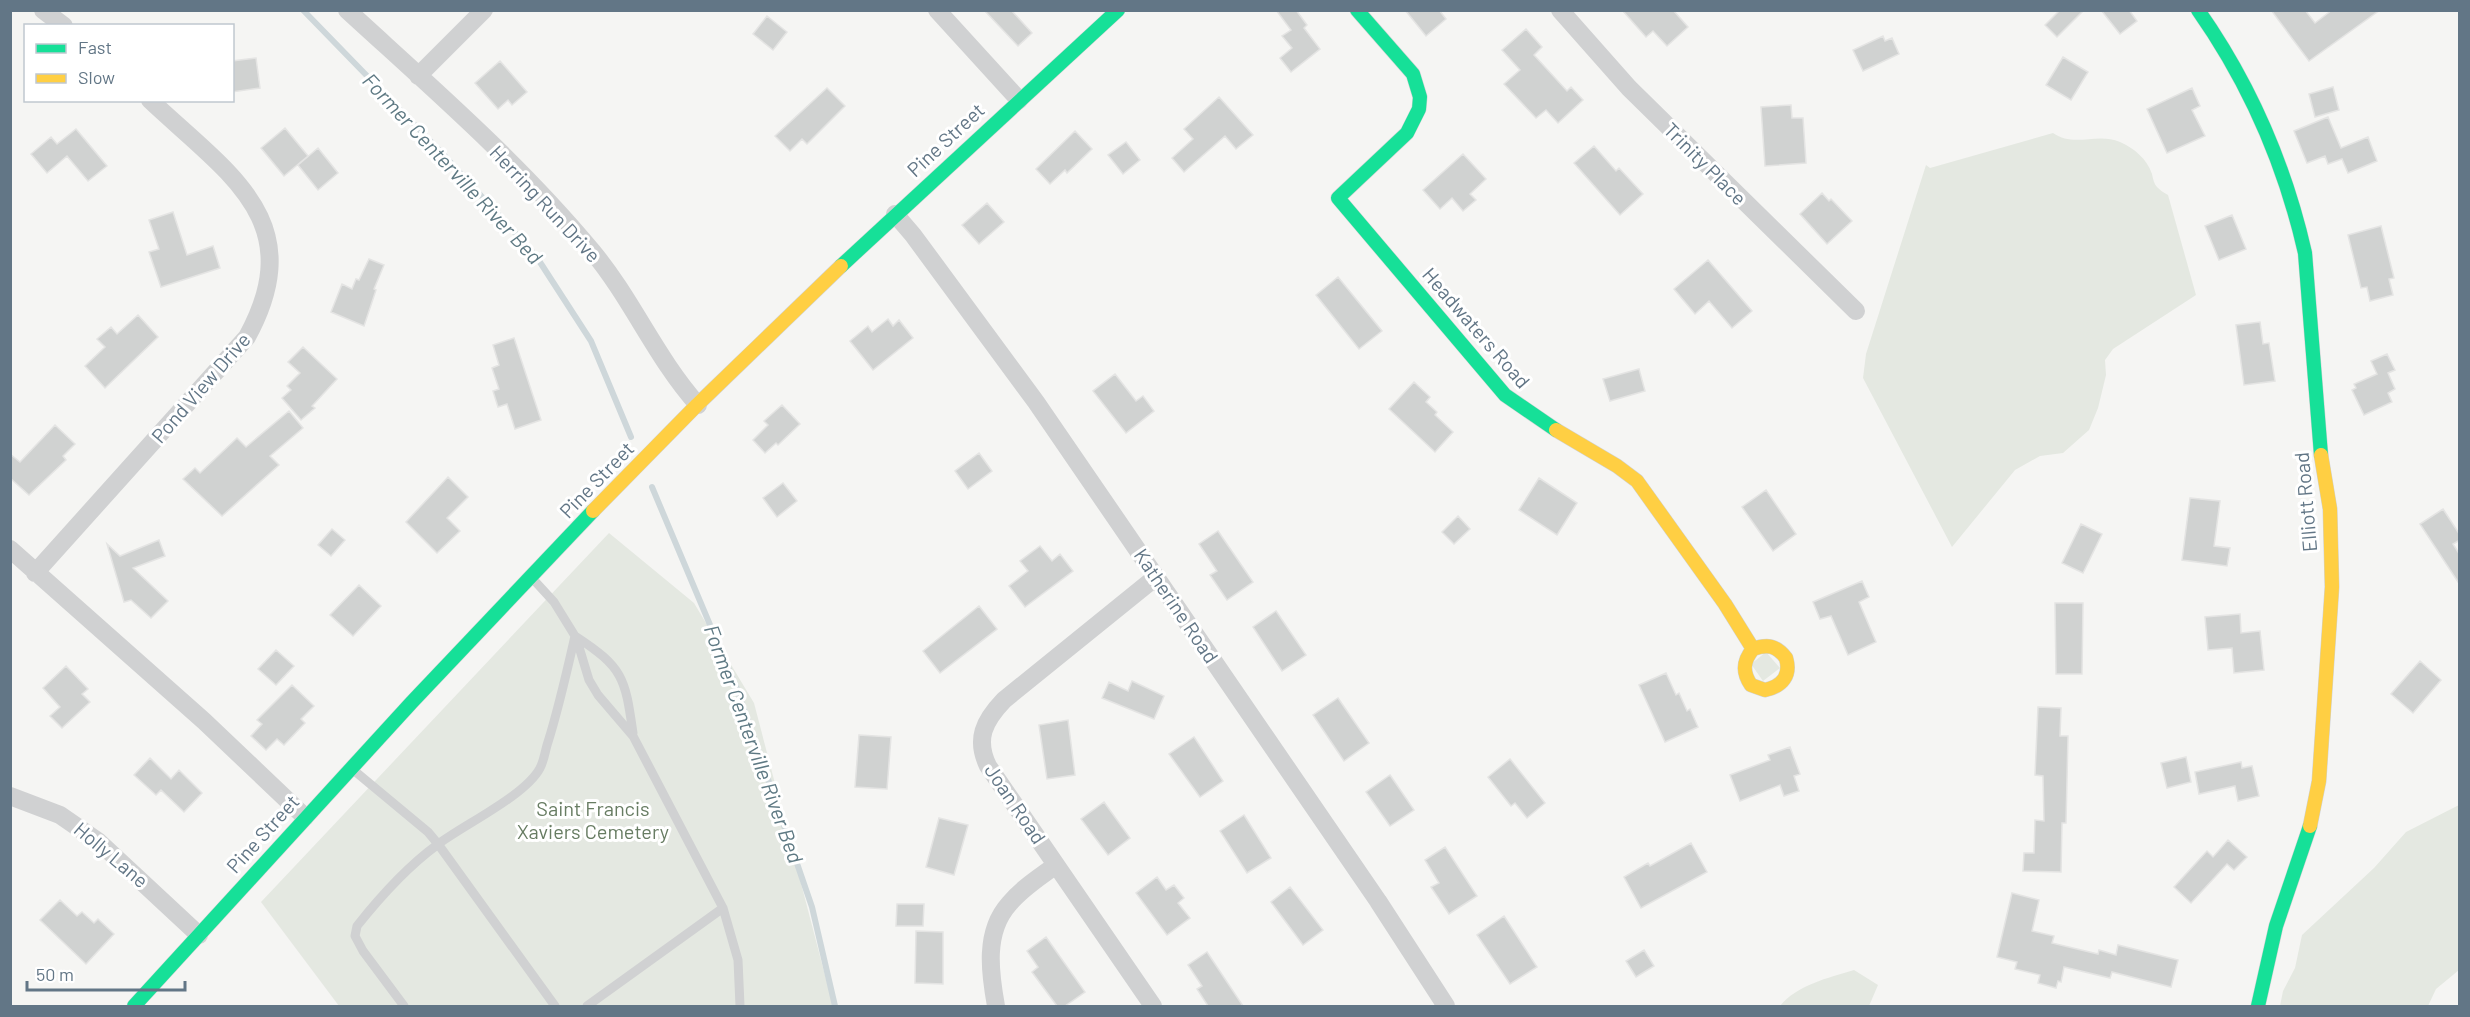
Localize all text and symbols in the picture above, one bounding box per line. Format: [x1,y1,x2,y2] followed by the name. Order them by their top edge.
[24,24,234,102] legend
[78,36,112,58] text: Fast
[78,66,115,88] text: Slow
[358,67,548,269] water label: Former Centerville River Bed
[902,97,989,181] street label: Pine Street
[1659,117,1752,210] street label: Trinity Place
[485,140,606,267] street label: Herring Run Drive
[1418,262,1536,393] street label: Headwaters Road
[146,327,255,447] street label: Pond View Drive
[554,436,639,522] street label: Pine Street
[2289,451,2321,553] street label: Elliott Road
[1130,544,1224,667] street label: Katherine Road
[700,621,809,866] water label: Former Centerville River Bed
[980,759,1051,848] street label: Joan Road
[221,789,304,877] street label: Pine Street
[517,796,669,843] park label: Saint Francis Xaviers Cemetery
[70,816,154,892] street label: Holly Lane
[27,954,184,992] scale bar
[36,963,74,985] text: 50 m

